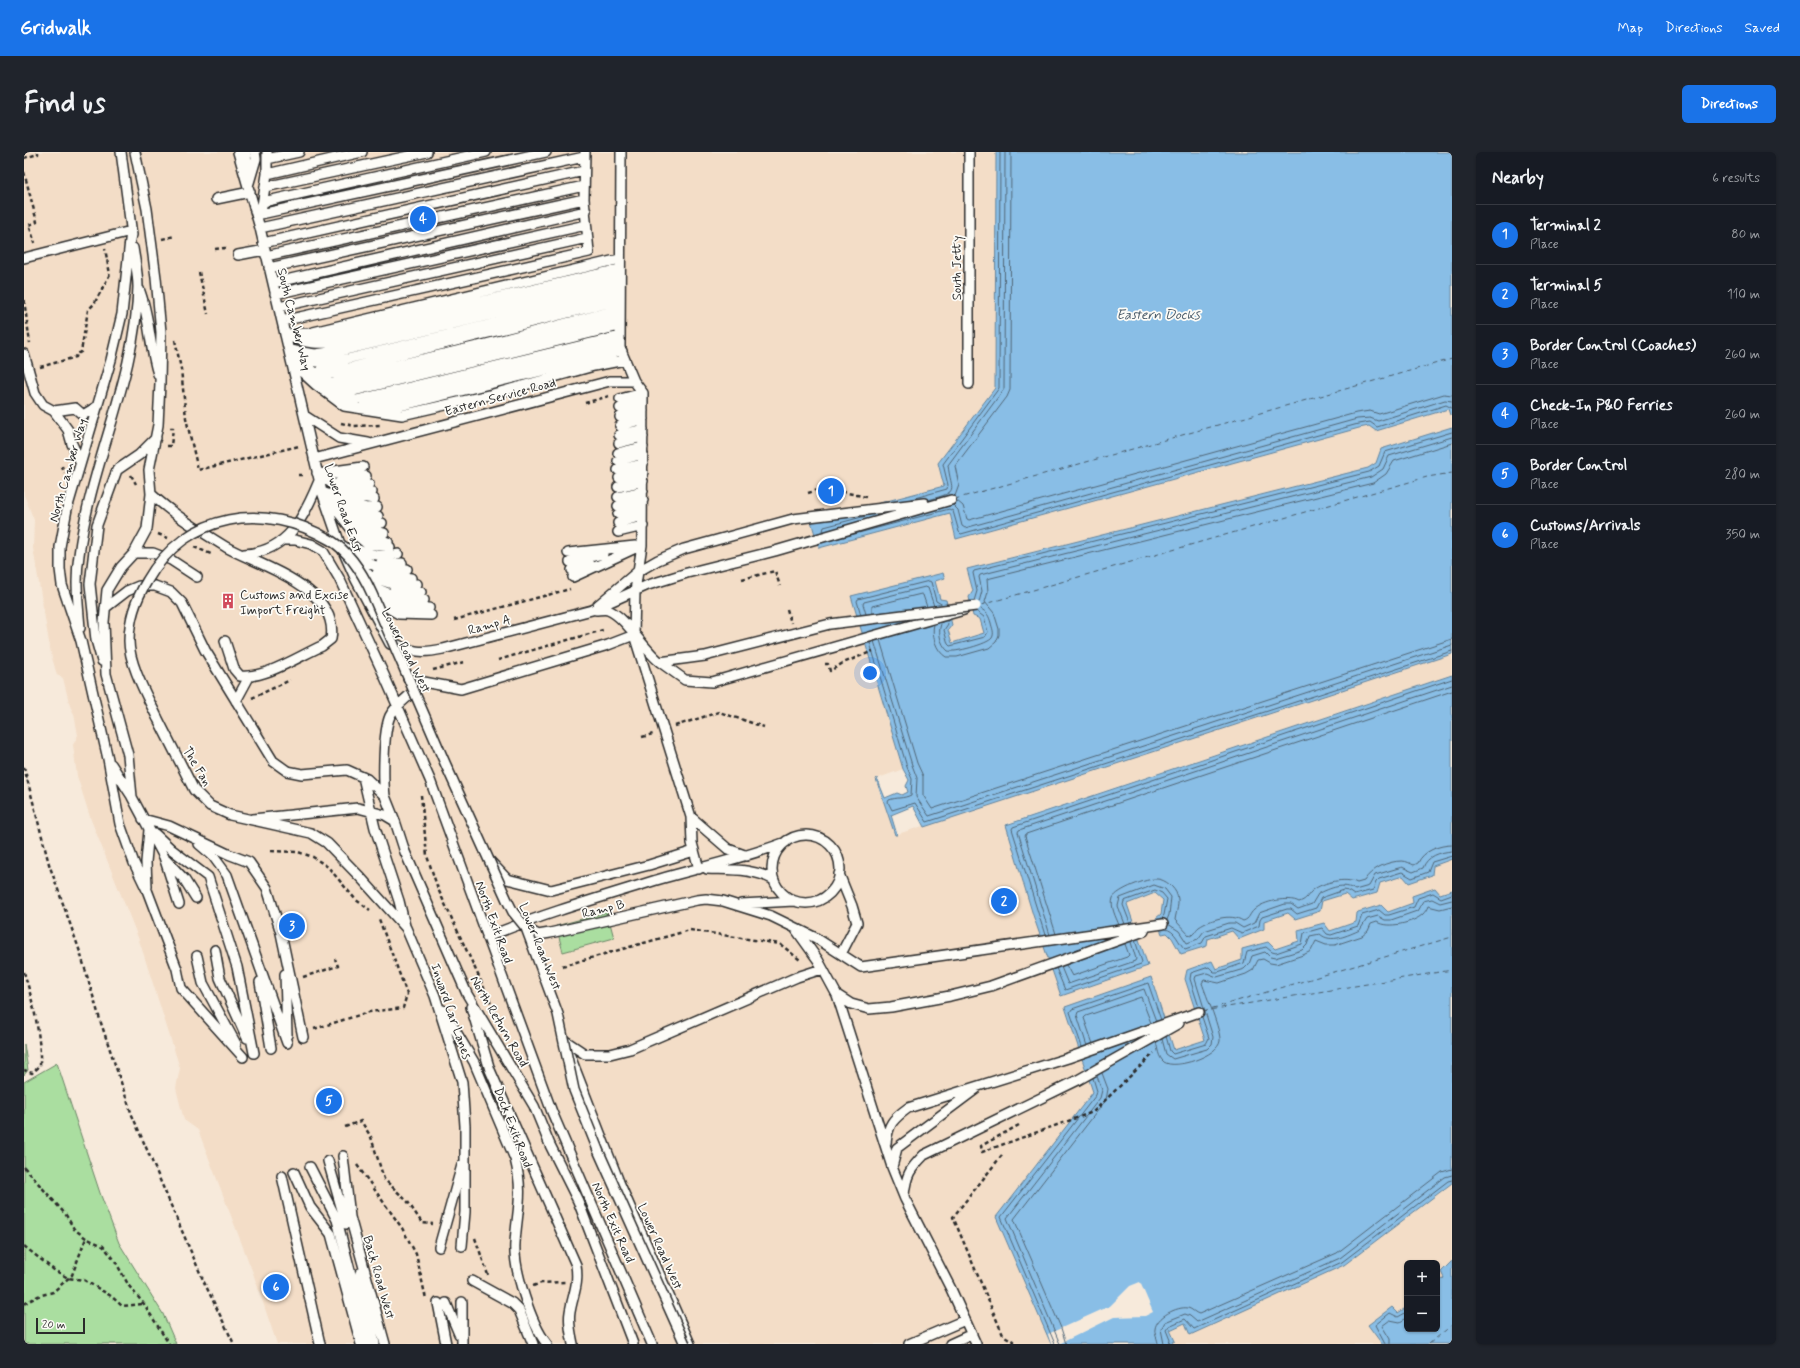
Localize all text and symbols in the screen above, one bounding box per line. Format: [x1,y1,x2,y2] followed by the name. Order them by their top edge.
[20,16,91,41] text: Gridwalk
[1617,19,1643,37] text: Map
[1665,19,1723,37] text: Directions
[1745,19,1780,37] text: Saved
[1682,85,1776,123] button: Directions
[24,86,105,123] text: Find us
[1492,167,1544,189] text: Nearby
[1712,170,1760,187] text: 6 results
[410,204,436,234] pin: 4
[1530,216,1601,236] text: Terminal 2
[1502,226,1508,243] text: 1
[1731,226,1760,243] text: 80 m
[949,236,966,300] street label: South Jetty
[1530,236,1559,253] text: Place
[273,266,315,372] street label: South Camber Way
[1530,276,1603,296] text: Terminal 5
[1502,286,1508,303] text: 2
[1727,286,1760,303] text: 110 m
[1530,296,1559,313] text: Place
[1116,306,1201,324] water label: Eastern Docks
[1530,336,1696,356] text: Border Control (Coaches)
[1502,346,1508,363] text: 3
[1725,346,1760,363] text: 260 m
[1530,356,1559,373] text: Place
[443,374,558,420] street label: Eastern Service Road
[1530,396,1673,416] text: Check-In P&O Ferries
[1501,406,1509,423] text: 4
[1725,406,1760,423] text: 260 m
[1530,416,1559,433] text: Place
[46,417,91,524] street label: North Camber Way
[1530,456,1627,476] text: Border Control
[319,462,366,555] street label: Lower Road East
[1501,466,1509,483] text: 5
[1725,466,1760,483] text: 280 m
[818,476,844,506] pin: 1
[1530,476,1559,493] text: Place
[1530,516,1641,536] text: Customs/Arrivals
[1502,526,1508,543] text: 6
[1726,526,1760,543] text: 350 m
[1530,536,1559,553] text: Place
[240,587,349,619] place label: Customs and Excise Import Freight
[219,592,237,610] building icon: Customs and Excise Import Freight
[377,606,434,696] street label: Lower Road West
[466,612,513,639] street label: Ramp A
[860,663,880,683] your location
[178,744,215,790] street label: The Fan
[471,879,516,966] street label: North Exit Road
[991,886,1017,916] pin: 2
[580,896,626,923] street label: Ramp B
[514,900,565,993] street label: Lower Road West
[279,911,305,941] pin: 3
[426,961,475,1062] street label: Inward Car Lanes
[466,973,532,1071] street label: North Return Road
[489,1085,536,1170] street label: Dock Exit Road
[316,1086,342,1116] pin: 5
[587,1180,638,1266] street label: North Exit Road
[633,1201,686,1292] street label: Lower Road West
[359,1234,399,1321] street label: Back Road West
[1404,1260,1440,1332] map controls
[1404,1260,1440,1296] button: +
[263,1272,289,1302] pin: 6
[1404,1296,1440,1332] button: −
[36,1316,85,1335] scale bar
[42,1318,65,1332] text: 20 m

